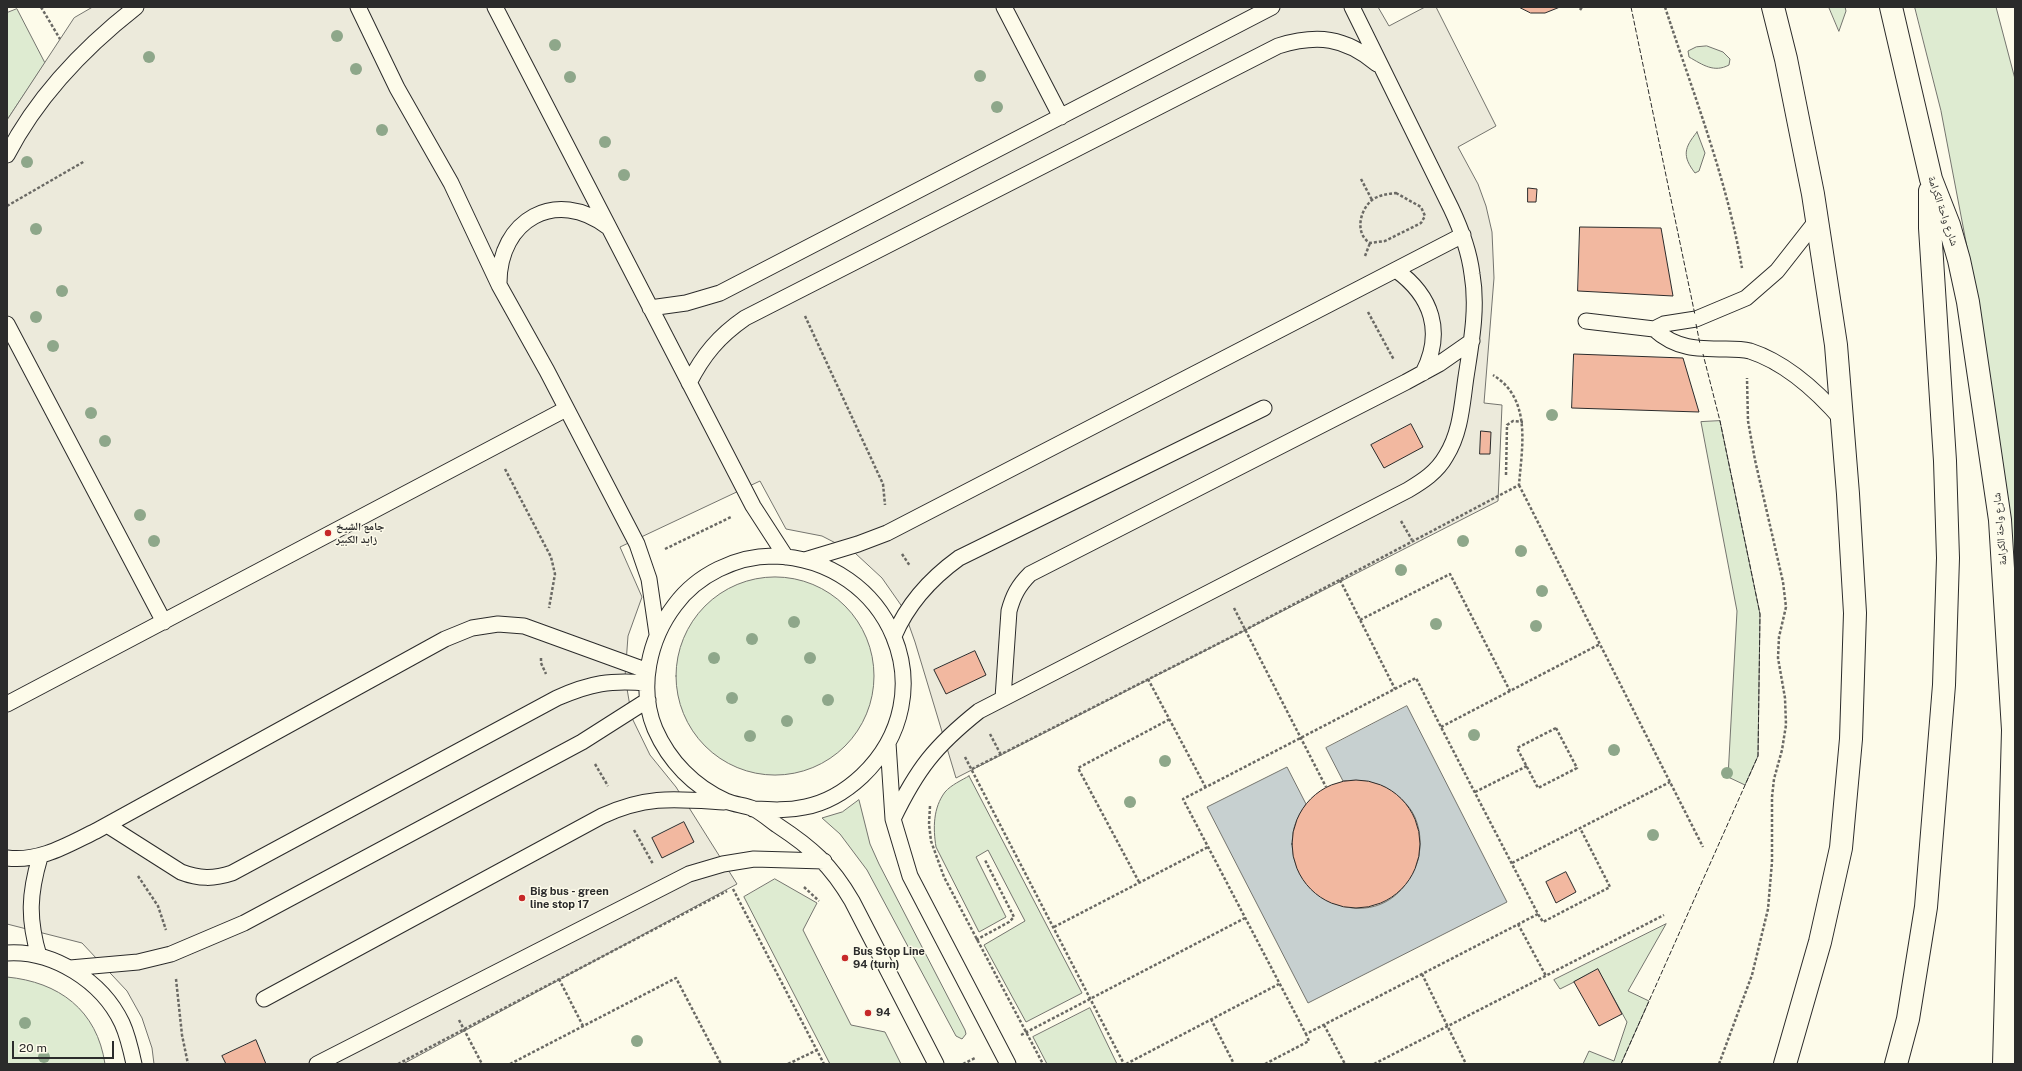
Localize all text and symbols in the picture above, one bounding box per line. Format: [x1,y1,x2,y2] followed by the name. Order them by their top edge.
[1925,174,1961,248] street label: شارع واحة الكرامة
[1990,492,2010,566] street label: شارع واحة الكرامة
[336,520,384,546] place label: جامع الشيخ زايد الكبير
[323,528,333,538] marker: جامع الشيخ زايد الكبير
[530,885,609,911] place label: Big bus - green line stop 17
[517,893,527,903] marker: Big bus - green line stop 17
[853,945,925,971] place label: Bus Stop Line 94 (turn)
[840,953,850,963] marker: Bus Stop Line 94 (turn)
[876,1006,890,1020] place label: 94
[863,1008,873,1018] marker: 94
[14,1033,116,1059] scale bar
[19,1041,47,1055] text: 20 m

